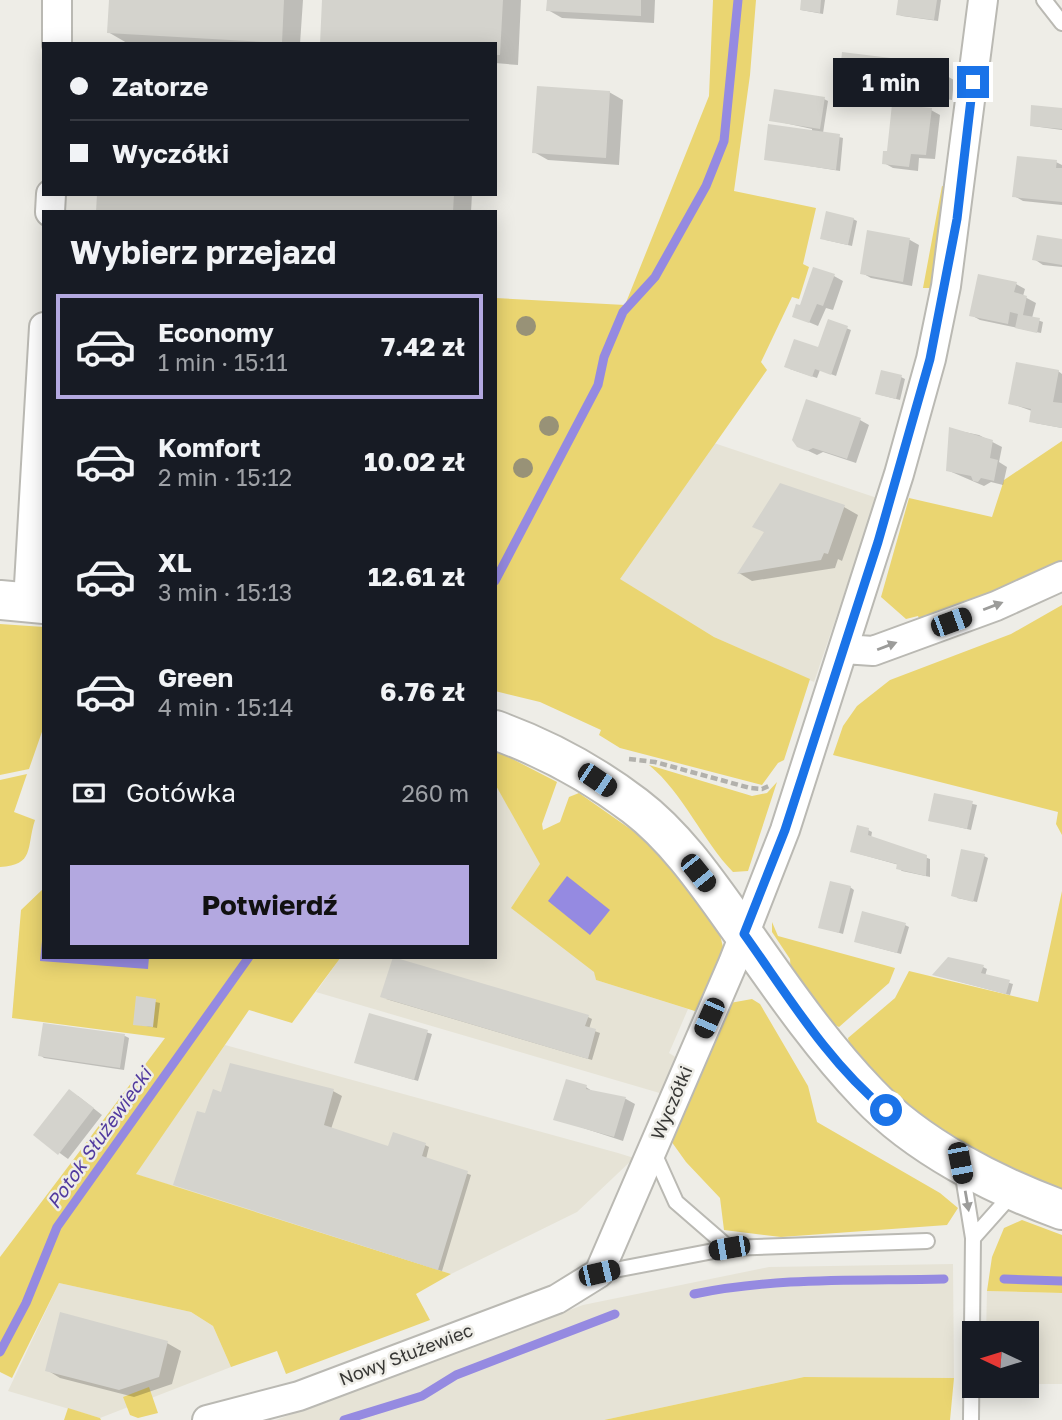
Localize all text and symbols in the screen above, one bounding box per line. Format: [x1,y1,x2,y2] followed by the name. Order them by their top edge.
[833,57,948,106] callout: 1 min
[957,66,989,98] route end
[862,68,920,96] text: 1 min
[112,71,208,102] text: Zatorze
[112,138,229,169] text: Wyczółki
[70,233,336,271] text: Wybierz przejazd
[74,315,137,378] icon: car
[158,317,274,348] text: Economy
[381,331,465,362] text: 7.42 zł
[158,348,288,376] text: 1 min · 15:11
[74,430,137,493] icon: car
[158,432,261,463] text: Komfort
[364,446,465,477] text: 10.02 zł
[158,463,292,491] text: 2 min · 15:12
[74,545,137,608] icon: car
[158,547,192,578] text: XL
[368,561,465,592] text: 12.61 zł
[158,578,292,606] text: 3 min · 15:13
[983,601,1004,612] one-way arrow
[928,605,975,639] car
[877,640,898,651] one-way arrow
[74,660,137,723] icon: car
[158,662,233,693] text: Green
[380,676,465,707] text: 6.76 zł
[158,693,293,721] text: 4 min · 15:14
[574,760,621,800] car
[70,774,108,812] icon: cash
[126,777,236,808] text: Gotówka
[401,779,469,807] text: 260 m
[677,850,720,896] car
[70,865,469,945] button: Potwierdź
[691,995,728,1041] car
[41,1061,157,1212] water label: Potok Służewiecki
[646,1062,696,1143] street label: Wyczółki
[870,1094,902,1126] route start
[946,1140,975,1186] car
[962,1190,973,1212] one-way arrow
[707,1234,752,1262] car
[577,1258,622,1288] car
[336,1318,476,1390] street label: Nowy Służewiec
[962,1321,1040,1398] north arrow
[962,1321,1039,1398] map controls

